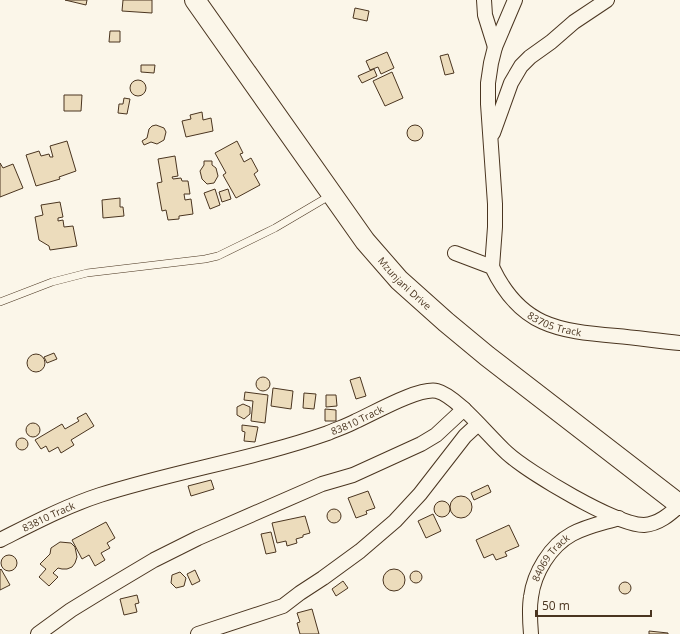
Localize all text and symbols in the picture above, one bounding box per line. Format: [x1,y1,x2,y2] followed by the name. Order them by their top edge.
[375,254,435,313] street label: Mzunjani Drive
[525,308,583,339] street label: 83705 Track
[329,401,386,438] street label: 83810 Track
[20,498,78,535] street label: 83810 Track
[528,530,573,583] street label: 84069 Track
[536,592,651,618] scale bar
[542,597,570,614] text: 50 m

